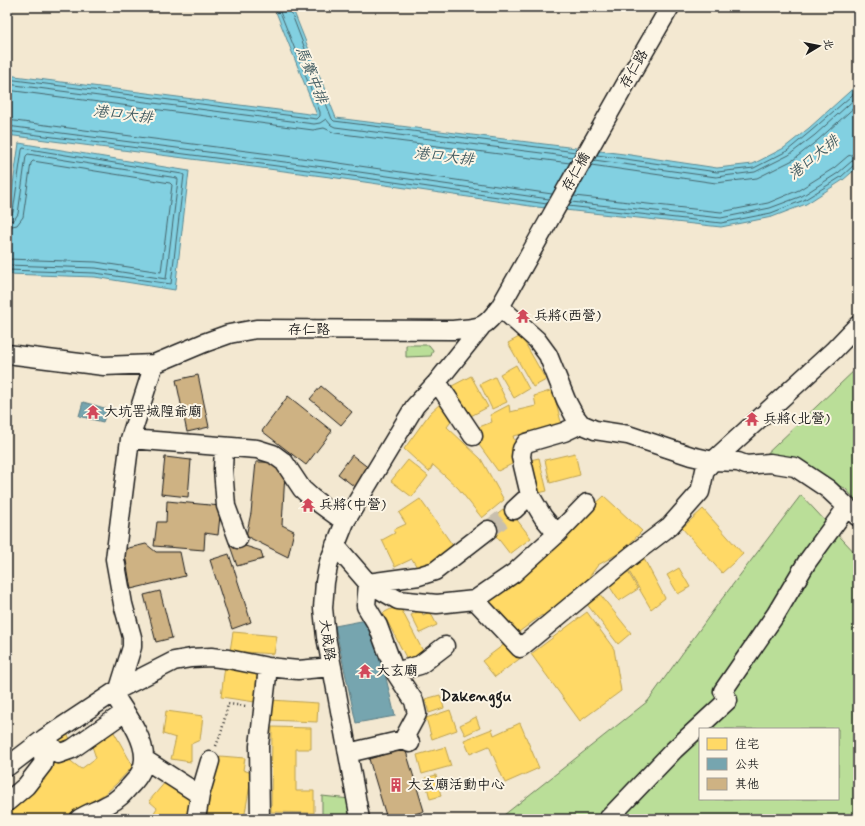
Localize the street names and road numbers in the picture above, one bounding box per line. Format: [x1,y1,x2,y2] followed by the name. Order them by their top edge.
[616,46,652,92] street label: 存仁路
[558,149,594,195] street label: 存仁橋
[288,321,330,339] street label: 存仁路
[315,618,339,662] street label: 大成路

